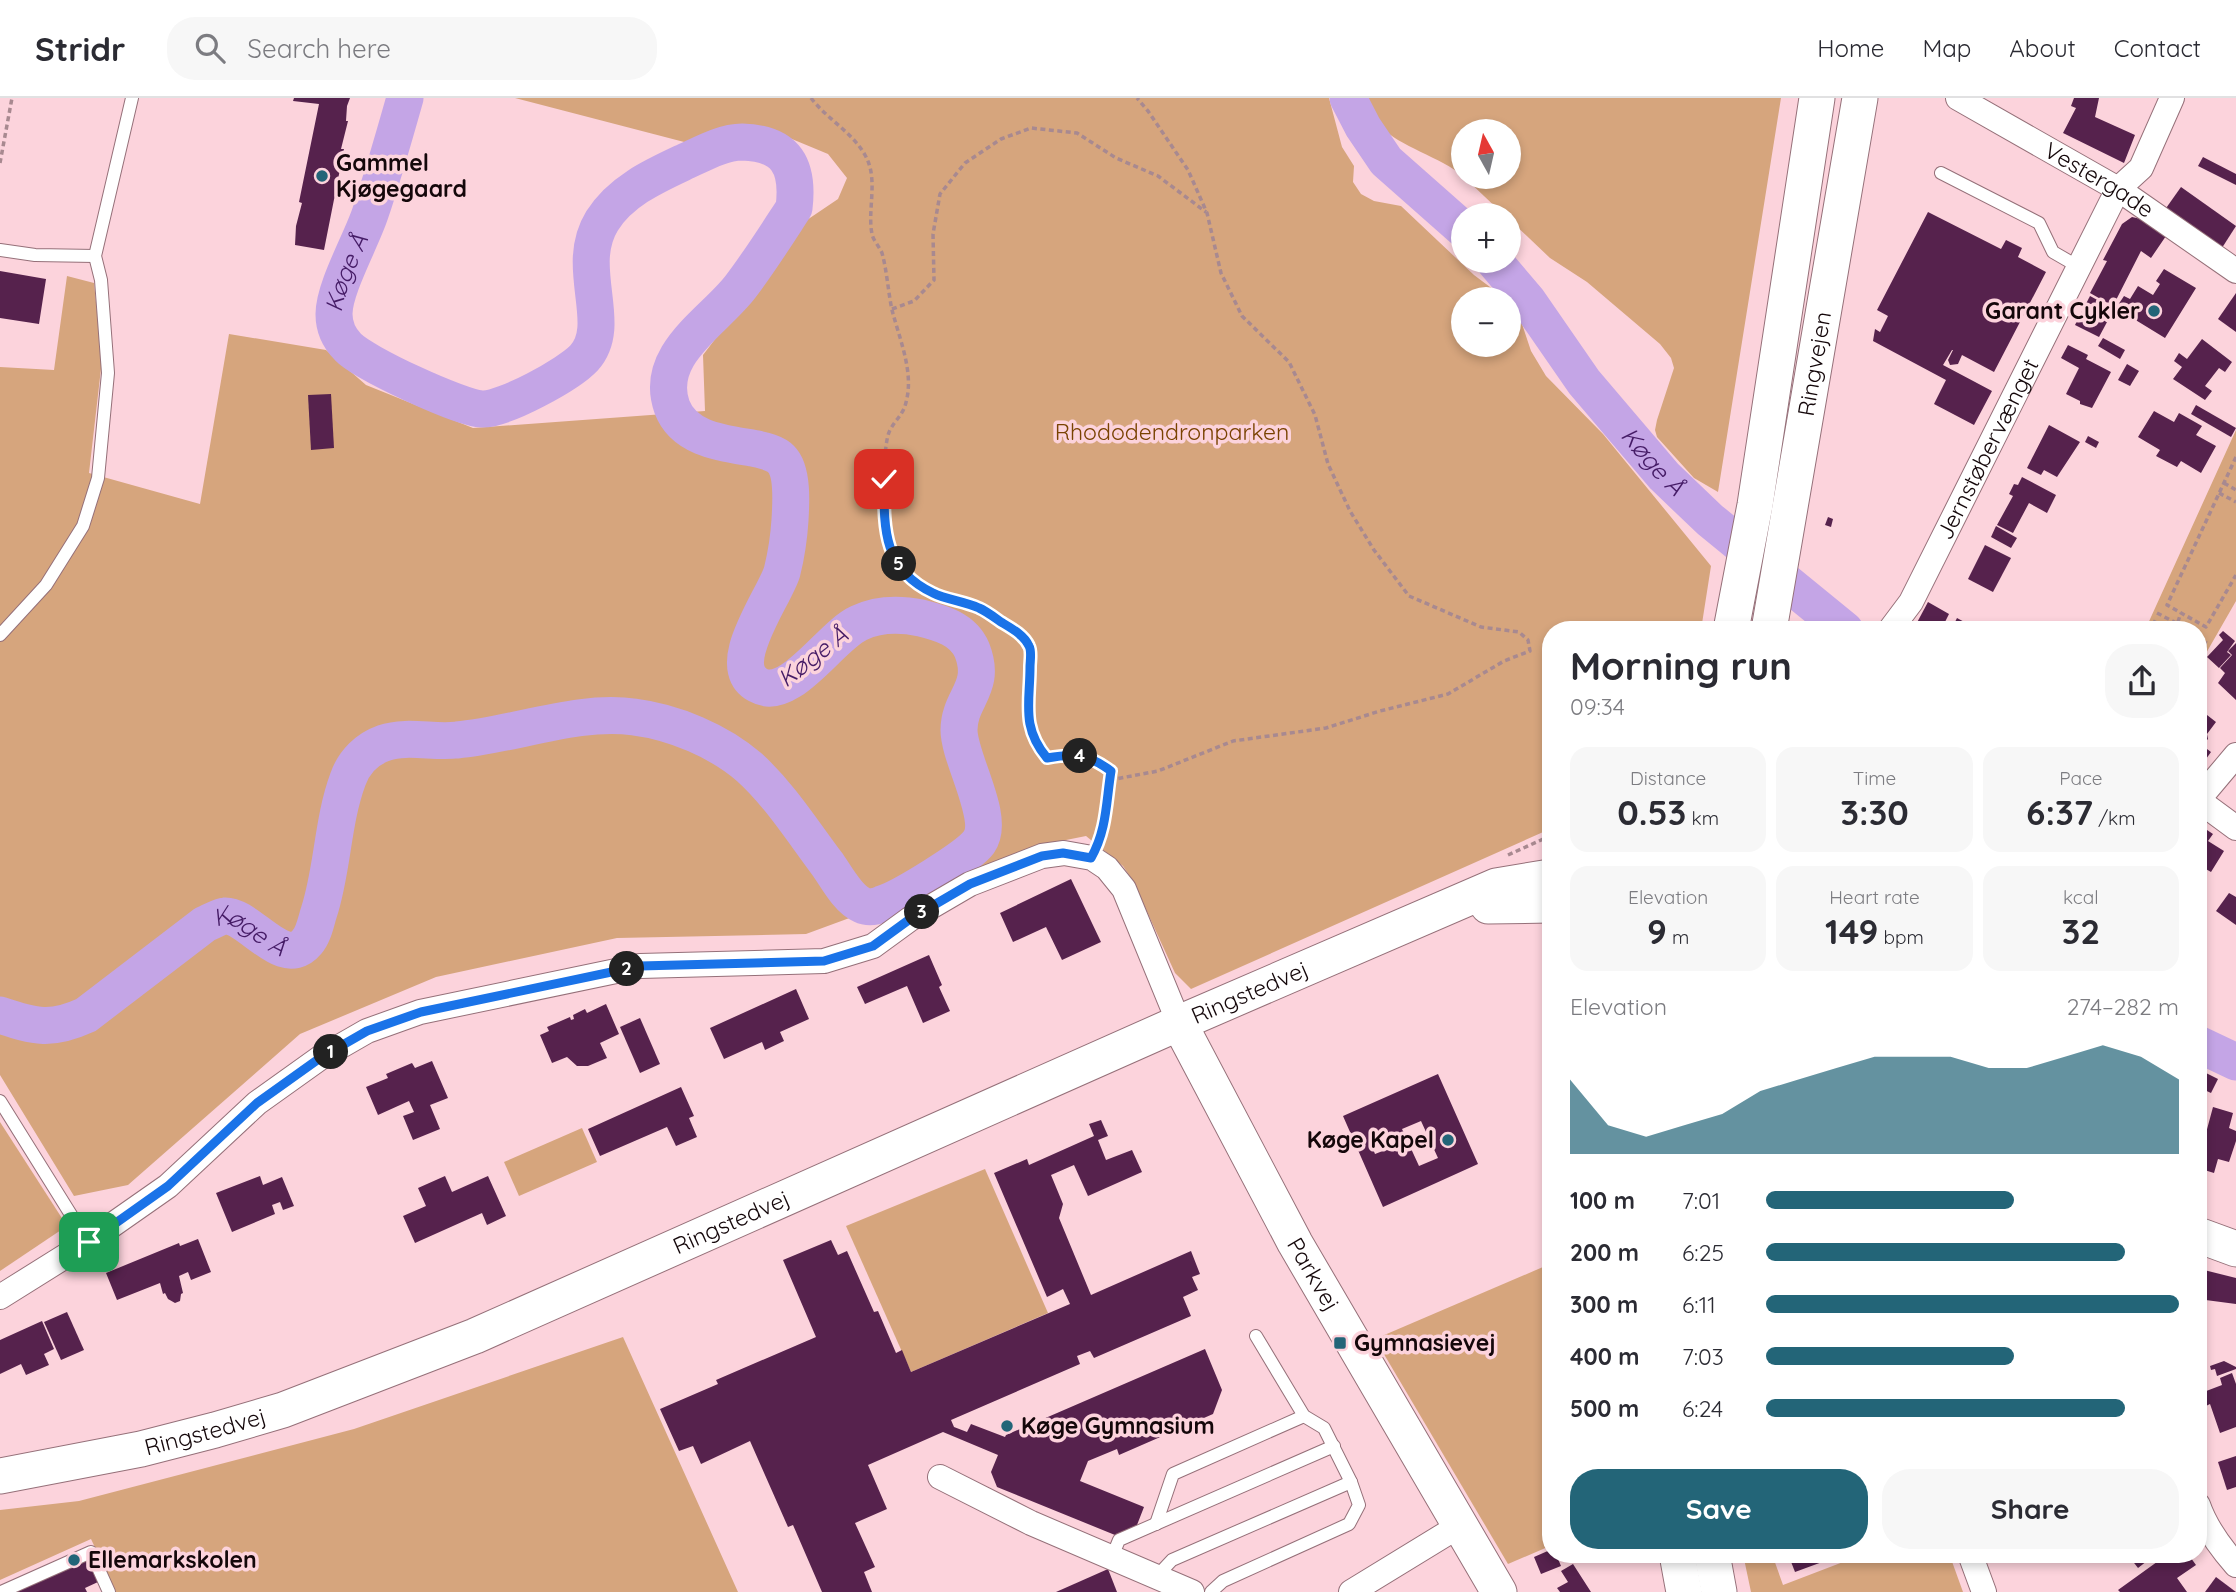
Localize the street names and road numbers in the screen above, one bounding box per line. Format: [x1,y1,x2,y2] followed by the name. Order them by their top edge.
[2039,135,2160,224] street label: Vestergade
[1791,309,1837,418] street label: Ringvejen
[1930,353,2045,544] street label: Jernstøbervænget
[1187,954,1312,1030] street label: Ringstedvej
[668,1183,794,1260] street label: Ringstedvej
[1281,1232,1346,1316] street label: Parkvej
[141,1401,269,1462] street label: Ringstedvej

